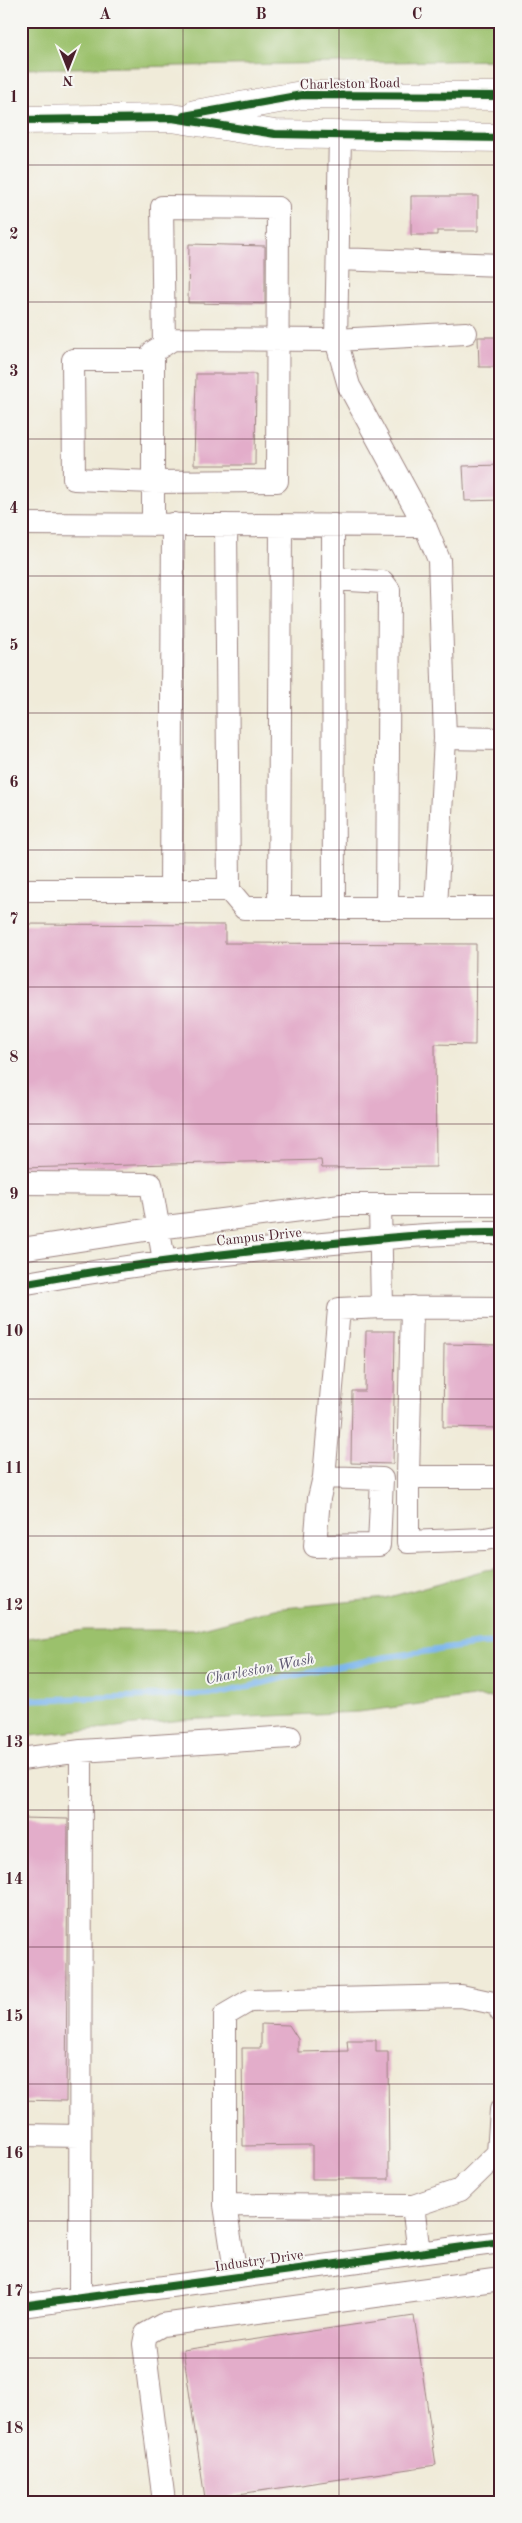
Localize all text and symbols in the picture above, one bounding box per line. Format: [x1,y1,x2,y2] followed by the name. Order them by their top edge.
[99,7,111,23] text: A
[255,7,267,23] text: B
[412,7,422,23] text: C
[42,42,92,92] north arrow
[62,73,73,87] text: N
[300,76,400,92] street label: Charleston Road
[9,90,19,106] text: 1
[9,227,19,243] text: 2
[9,364,19,380] text: 3
[9,501,19,517] text: 4
[9,638,19,654] text: 5
[9,775,19,791] text: 6
[9,912,19,928] text: 7
[9,1050,19,1066] text: 8
[9,1187,19,1203] text: 9
[216,1226,302,1248] street label: Campus Drive
[5,1324,23,1340] text: 10
[5,1461,23,1477] text: 11
[5,1598,23,1614] text: 12
[204,1652,316,1688] water label: Charleston Wash
[5,1735,23,1751] text: 13
[5,1872,23,1888] text: 14
[5,2009,23,2025] text: 15
[5,2146,23,2162] text: 16
[214,2248,304,2274] street label: Industry Drive
[5,2284,23,2300] text: 17
[5,2421,23,2437] text: 18

